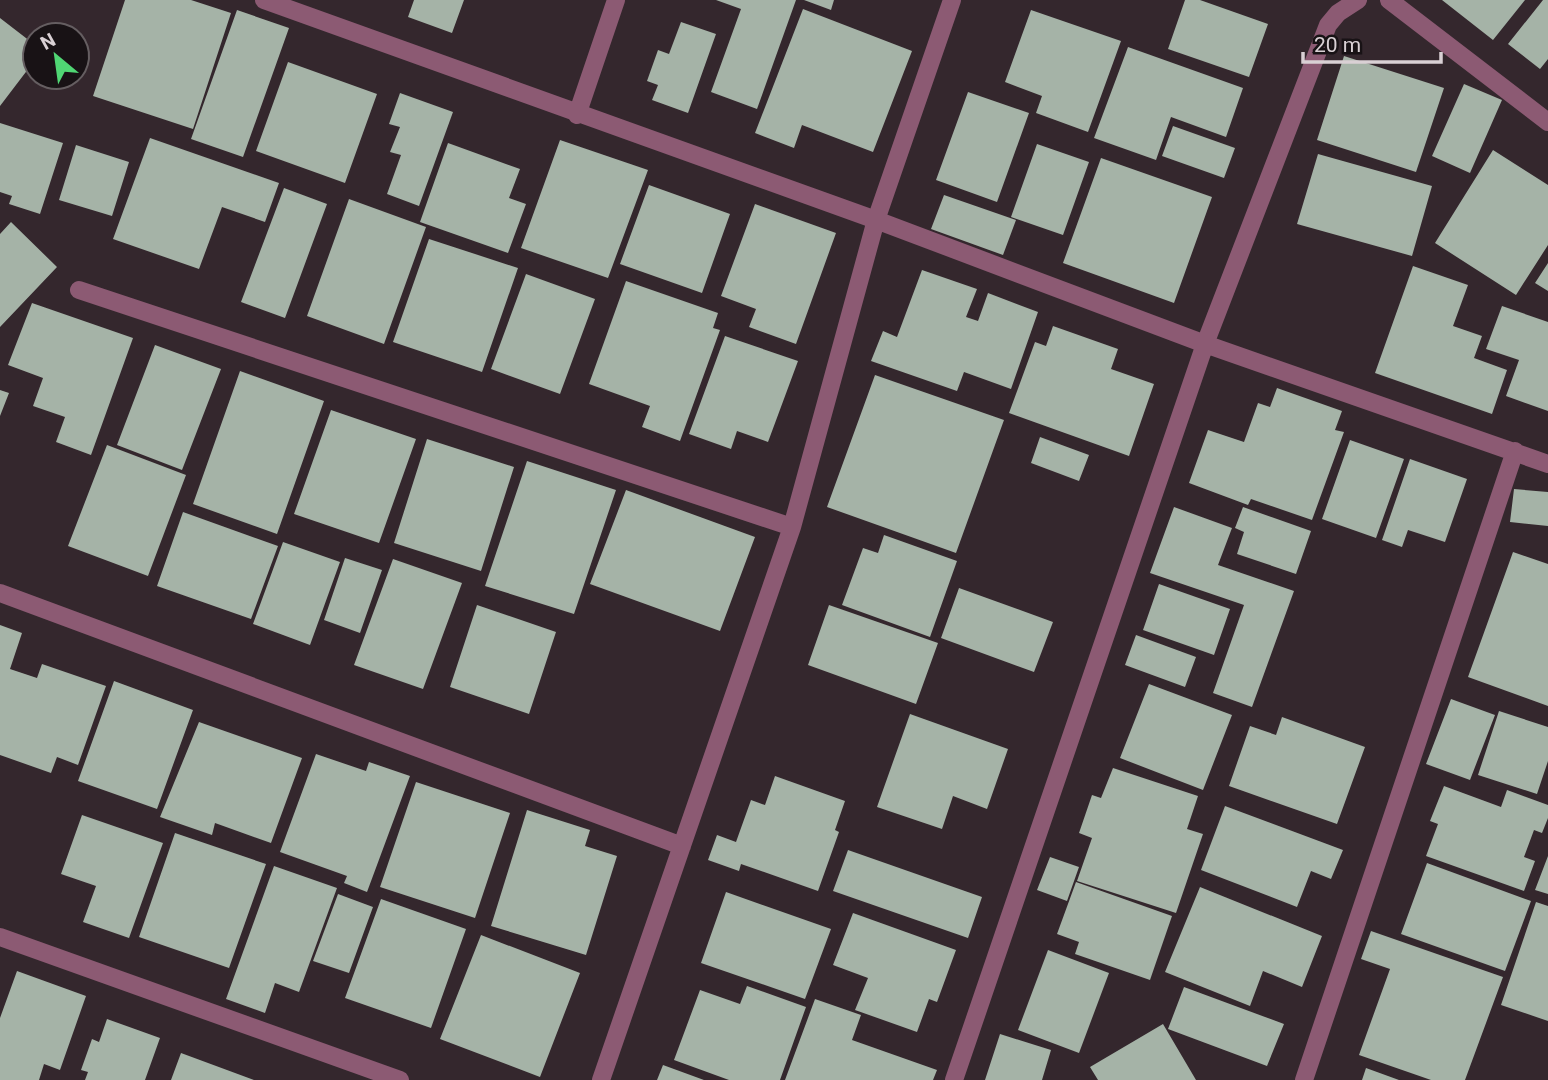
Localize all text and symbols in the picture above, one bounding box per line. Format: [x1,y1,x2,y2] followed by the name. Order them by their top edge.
[21,21,91,91] north arrow
[1303,21,1441,65] scale bar
[37,28,59,55] text: N
[1314,33,1361,57] text: 20 m

